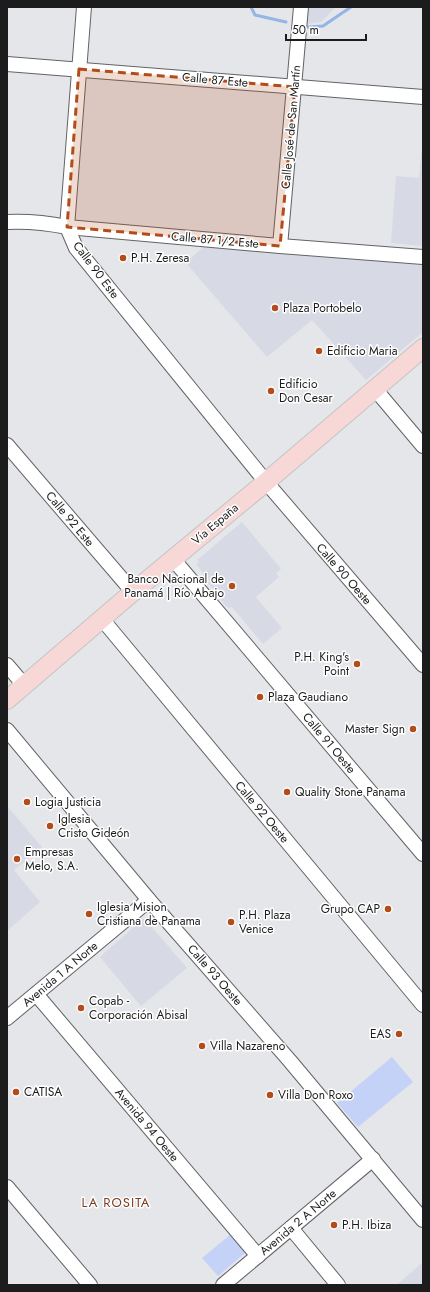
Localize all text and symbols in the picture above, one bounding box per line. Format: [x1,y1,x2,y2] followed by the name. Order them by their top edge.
[286,16,366,42] scale bar
[292,21,319,39] text: 50 m
[277,64,305,190] street label: Calle José de San Martín
[181,68,249,92] street label: Calle 87 Este
[170,227,260,253] street label: Calle 87 1/2 Este
[68,238,124,302] street label: Calle 90 Este
[131,249,189,267] place label: P.H. Zeresa
[118,253,128,263] marker: P.H. Zeresa
[283,299,362,317] place label: Plaza Portobelo
[270,303,280,313] marker: Plaza Portobelo
[327,342,398,360] place label: Edificio Maria
[314,346,324,356] marker: Edificio Maria
[279,375,334,407] place label: Edificio Don Cesar
[266,386,276,396] marker: Edificio Don Cesar
[42,487,98,551] street label: Calle 92 Este
[188,499,243,549] street label: Vía España
[312,539,376,609] street label: Calle 90 Oeste
[124,570,224,602] place label: Banco Nacional de Panamá | Río Abajo
[227,581,237,591] marker: Banco Nacional de Panamá | Río Abajo
[294,648,349,680] place label: P.H. King's Point
[352,659,362,669] marker: P.H. King's Point
[268,688,348,706] place label: Plaza Gaudiano
[255,692,265,702] marker: Plaza Gaudiano
[298,709,360,777] street label: Calle 91 Oeste
[345,720,405,738] place label: Master Sign
[408,724,418,734] marker: Master Sign
[231,777,293,847] street label: Calle 92 Oeste
[295,783,406,801] place label: Quality Stone Panama
[282,787,292,797] marker: Quality Stone Panama
[35,793,101,811] place label: Logia Justicia
[22,797,32,807] marker: Logia Justicia
[58,810,130,842] place label: Iglesia Cristo Gideón
[45,821,55,831] marker: Iglesia Cristo Gideón
[25,843,79,875] place label: Empresas Melo, S.A.
[12,854,22,864] marker: Empresas Melo, S.A.
[97,898,201,930] place label: Iglesia Mision Cristiana de Panama
[321,900,380,918] place label: Grupo CAP
[383,904,393,914] marker: Grupo CAP
[239,906,291,938] place label: P.H. Plaza Venice
[84,909,94,919] marker: Iglesia Mision Cristiana de Panama
[226,917,236,927] marker: P.H. Plaza Venice
[18,937,102,1011] street label: Avenida 1 A Norte
[183,940,247,1010] street label: Calle 93 Oeste
[89,992,188,1024] place label: Copab - Corporación Abisal
[76,1003,86,1013] marker: Copab - Corporación Abisal
[370,1025,391,1043] place label: EAS
[394,1029,404,1039] marker: EAS
[210,1037,286,1055] place label: Villa Nazareno
[197,1041,207,1051] marker: Villa Nazareno
[24,1083,62,1101] place label: CATISA
[111,1084,183,1166] street label: Avenida 94 Oeste
[278,1086,353,1104] place label: Villa Don Roxo
[11,1087,21,1097] marker: CATISA
[265,1090,275,1100] marker: Villa Don Roxo
[256,1185,340,1259] street label: Avenida 2 A Norte
[82,1193,150,1212] district label: LA ROSITA
[342,1216,392,1234] place label: P.H. Ibiza
[329,1220,339,1230] marker: P.H. Ibiza

